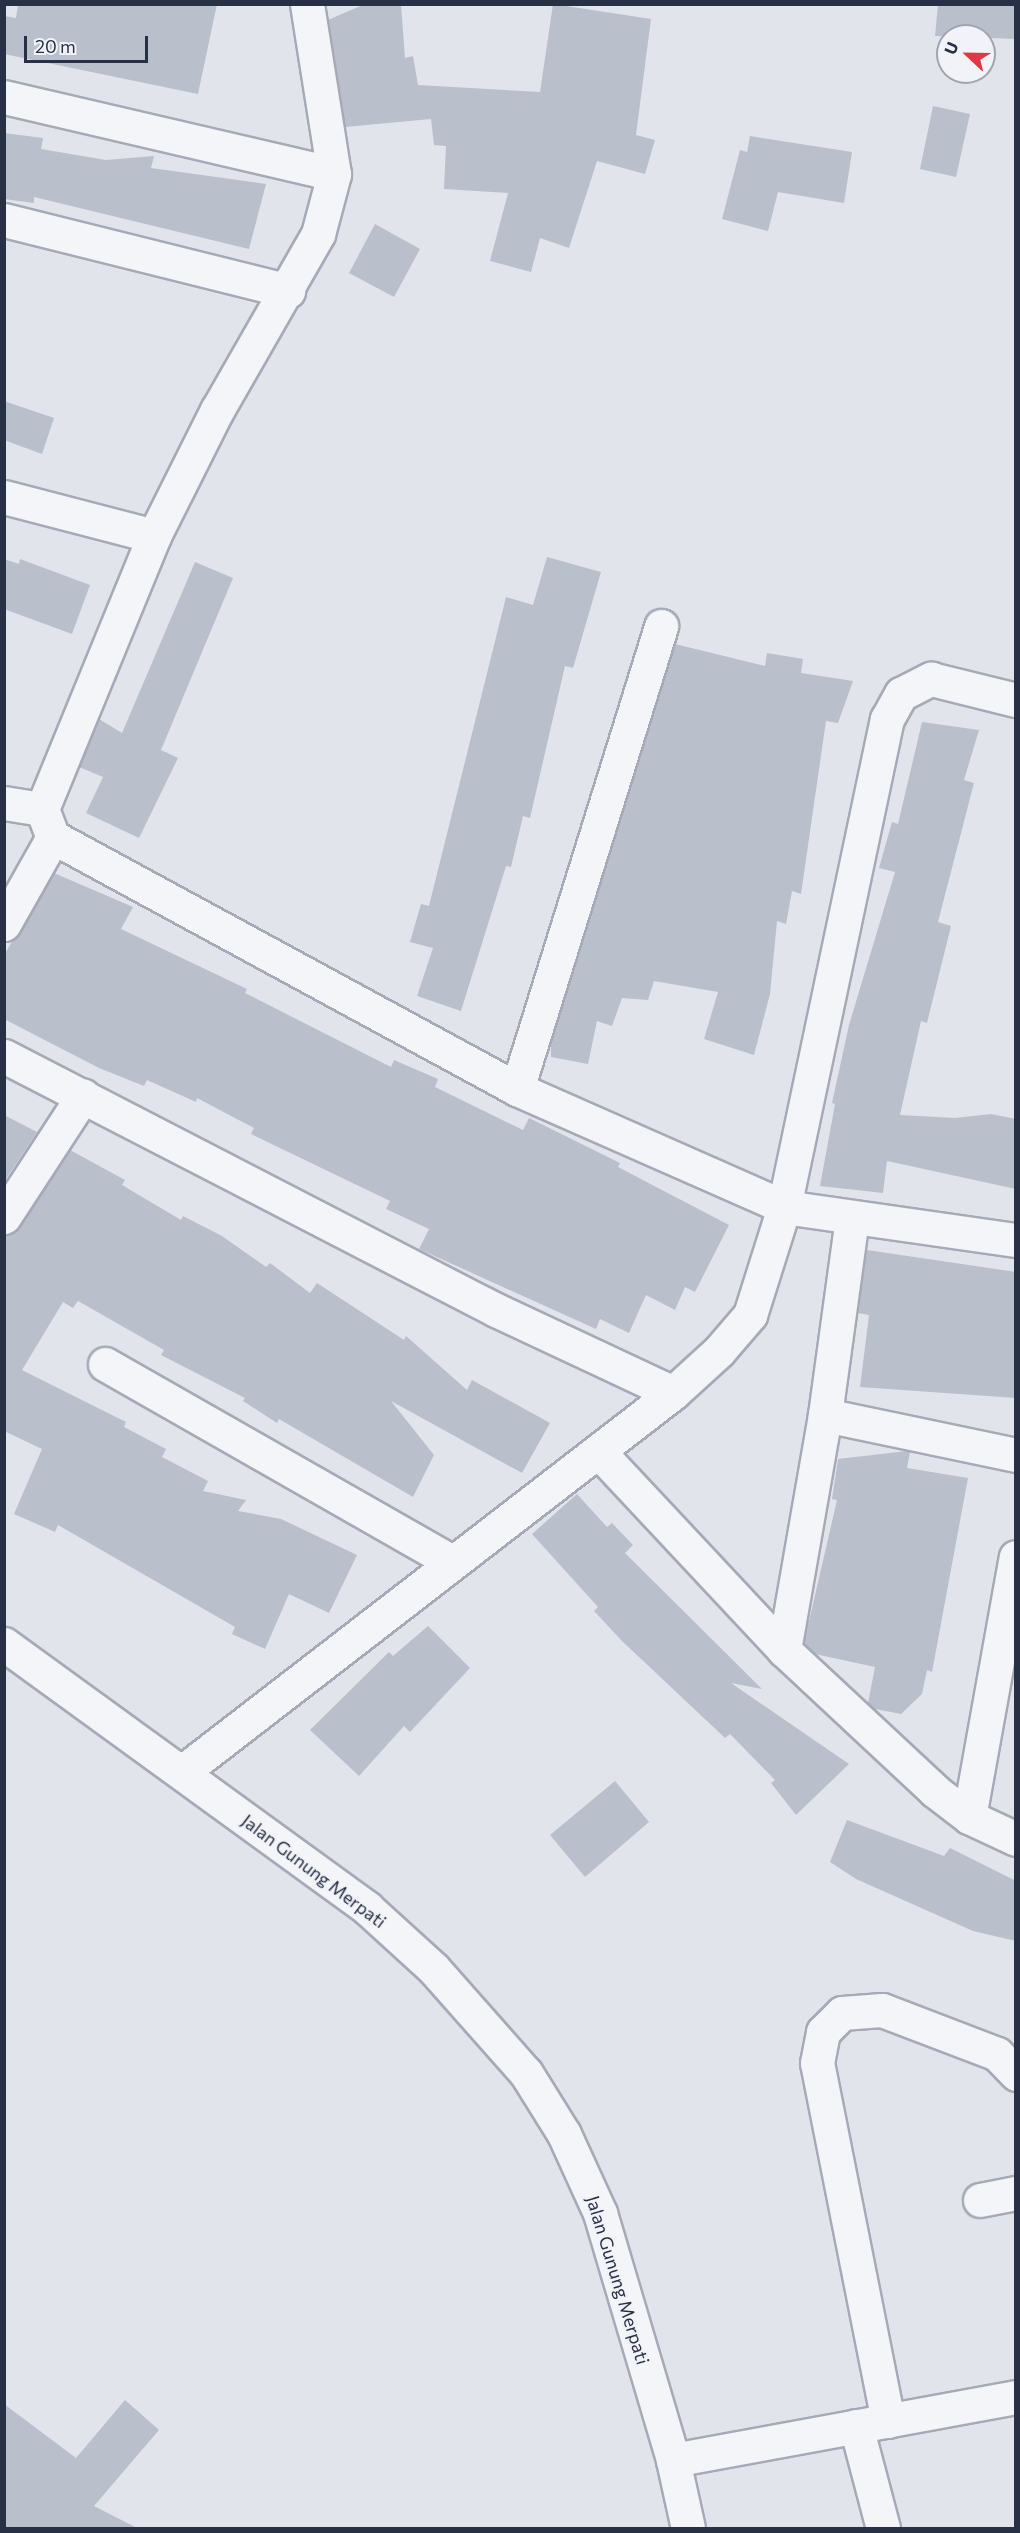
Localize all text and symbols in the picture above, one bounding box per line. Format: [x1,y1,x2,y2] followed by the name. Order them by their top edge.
[27,24,152,62] scale bar
[936,24,996,84] north arrow
[35,35,76,57] text: 20 m
[940,39,962,57] text: U
[237,1810,391,1932] street label: Jalan Gunung Merpati
[582,2193,654,2367] street label: Jalan Gunung Merpati

